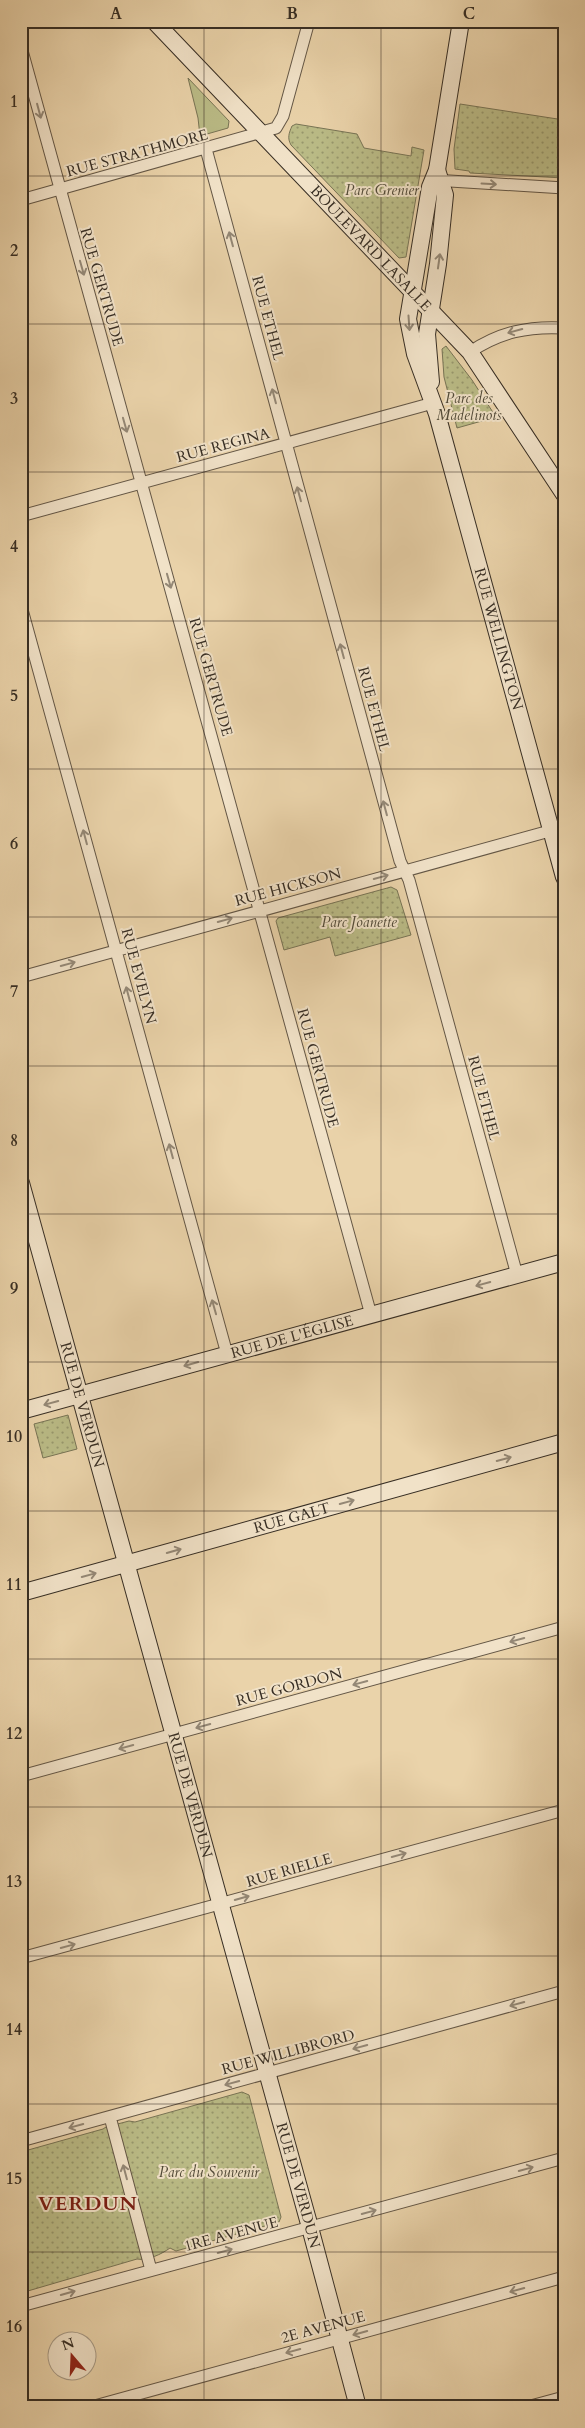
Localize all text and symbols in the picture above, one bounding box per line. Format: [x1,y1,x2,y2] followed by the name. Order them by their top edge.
[110,3,122,25] text: A
[286,3,298,25] text: B
[463,3,475,25] text: C
[10,91,18,113] text: 1
[34,103,44,119] one-way arrow
[64,124,210,182] street label: RUE STRATHMORE
[345,180,420,200] park label: Parc Grenier
[481,180,497,189] one-way arrow
[306,181,436,316] street label: BOULEVARD LASALLE
[75,225,129,349] street label: RUE GERTRUDE
[225,232,235,248] one-way arrow
[10,240,18,262] text: 2
[434,254,444,270] one-way arrow
[77,260,87,276] one-way arrow
[247,273,289,364] street label: RUE ETHEL
[404,315,413,331] one-way arrow
[508,326,524,336] one-way arrow
[10,388,18,410] text: 3
[436,388,502,425] park label: Parc des Madelinots
[268,389,278,405] one-way arrow
[121,416,131,432] one-way arrow
[174,423,272,467] street label: RUE REGINA
[294,487,304,503] one-way arrow
[10,536,18,558] text: 4
[470,566,528,712] street label: RUE WELLINGTON
[164,573,174,589] one-way arrow
[184,615,238,739] street label: RUE GERTRUDE
[337,643,347,659] one-way arrow
[353,664,395,755] street label: RUE ETHEL
[10,685,18,707] text: 5
[380,800,389,816] one-way arrow
[80,830,89,846] one-way arrow
[10,833,18,855] text: 6
[233,863,344,911] street label: RUE HICKSON
[373,872,389,881] one-way arrow
[321,912,397,932] park label: Parc Joanette
[216,915,232,925] one-way arrow
[117,926,161,1026] street label: RUE EVELYN
[60,958,76,968] one-way arrow
[10,981,18,1003] text: 7
[123,986,132,1002] one-way arrow
[292,1006,344,1130] street label: RUE GERTRUDE
[463,1053,505,1144] street label: RUE ETHEL
[10,1130,18,1152] text: 8
[166,1143,175,1159] one-way arrow
[10,1278,18,1300] text: 9
[475,1280,491,1289] one-way arrow
[208,1300,218,1316] one-way arrow
[229,1310,355,1363] street label: RUE DE L'ÉGLISE
[55,1340,109,1470] street label: RUE DE VERDUN
[184,1360,200,1370] one-way arrow
[43,1399,59,1408] one-way arrow
[6,1426,22,1448] text: 10
[495,1453,511,1463] one-way arrow
[338,1496,354,1506] one-way arrow
[251,1498,332,1538] street label: RUE GALT
[165,1545,181,1555] one-way arrow
[80,1569,96,1579] one-way arrow
[6,1574,22,1596] text: 11
[509,1636,525,1645] one-way arrow
[234,1663,344,1711] street label: RUE GORDON
[352,1679,368,1688] one-way arrow
[196,1721,212,1731] one-way arrow
[6,1723,22,1745] text: 12
[163,1730,217,1860] street label: RUE DE VERDUN
[118,1743,134,1752] one-way arrow
[244,1848,334,1892] street label: RUE RIELLE
[390,1850,406,1859] one-way arrow
[6,1871,22,1893] text: 13
[233,1893,249,1903] one-way arrow
[60,1940,76,1950] one-way arrow
[509,2000,525,2010] one-way arrow
[6,2019,22,2041] text: 14
[219,2025,357,2079] street label: RUE WILLIBRORD
[353,2043,369,2053] one-way arrow
[225,2078,241,2088] one-way arrow
[272,2120,325,2251] street label: RUE DE VERDUN
[68,2122,84,2131] one-way arrow
[159,2162,260,2182] park label: Parc du Souvenir
[517,2163,533,2173] one-way arrow
[120,2165,129,2181] one-way arrow
[6,2168,22,2190] text: 15
[38,2190,138,2217] district label: VERDUN
[361,2206,377,2216] one-way arrow
[182,2212,280,2256] street label: 1RE AVENUE
[217,2246,233,2255] one-way arrow
[509,2286,525,2295] one-way arrow
[60,2288,76,2298] one-way arrow
[279,2306,367,2348] street label: 2E AVENUE
[6,2316,22,2338] text: 16
[352,2329,368,2338] one-way arrow
[48,2330,98,2380] north arrow
[59,2333,77,2355] text: N
[285,2347,301,2356] one-way arrow

